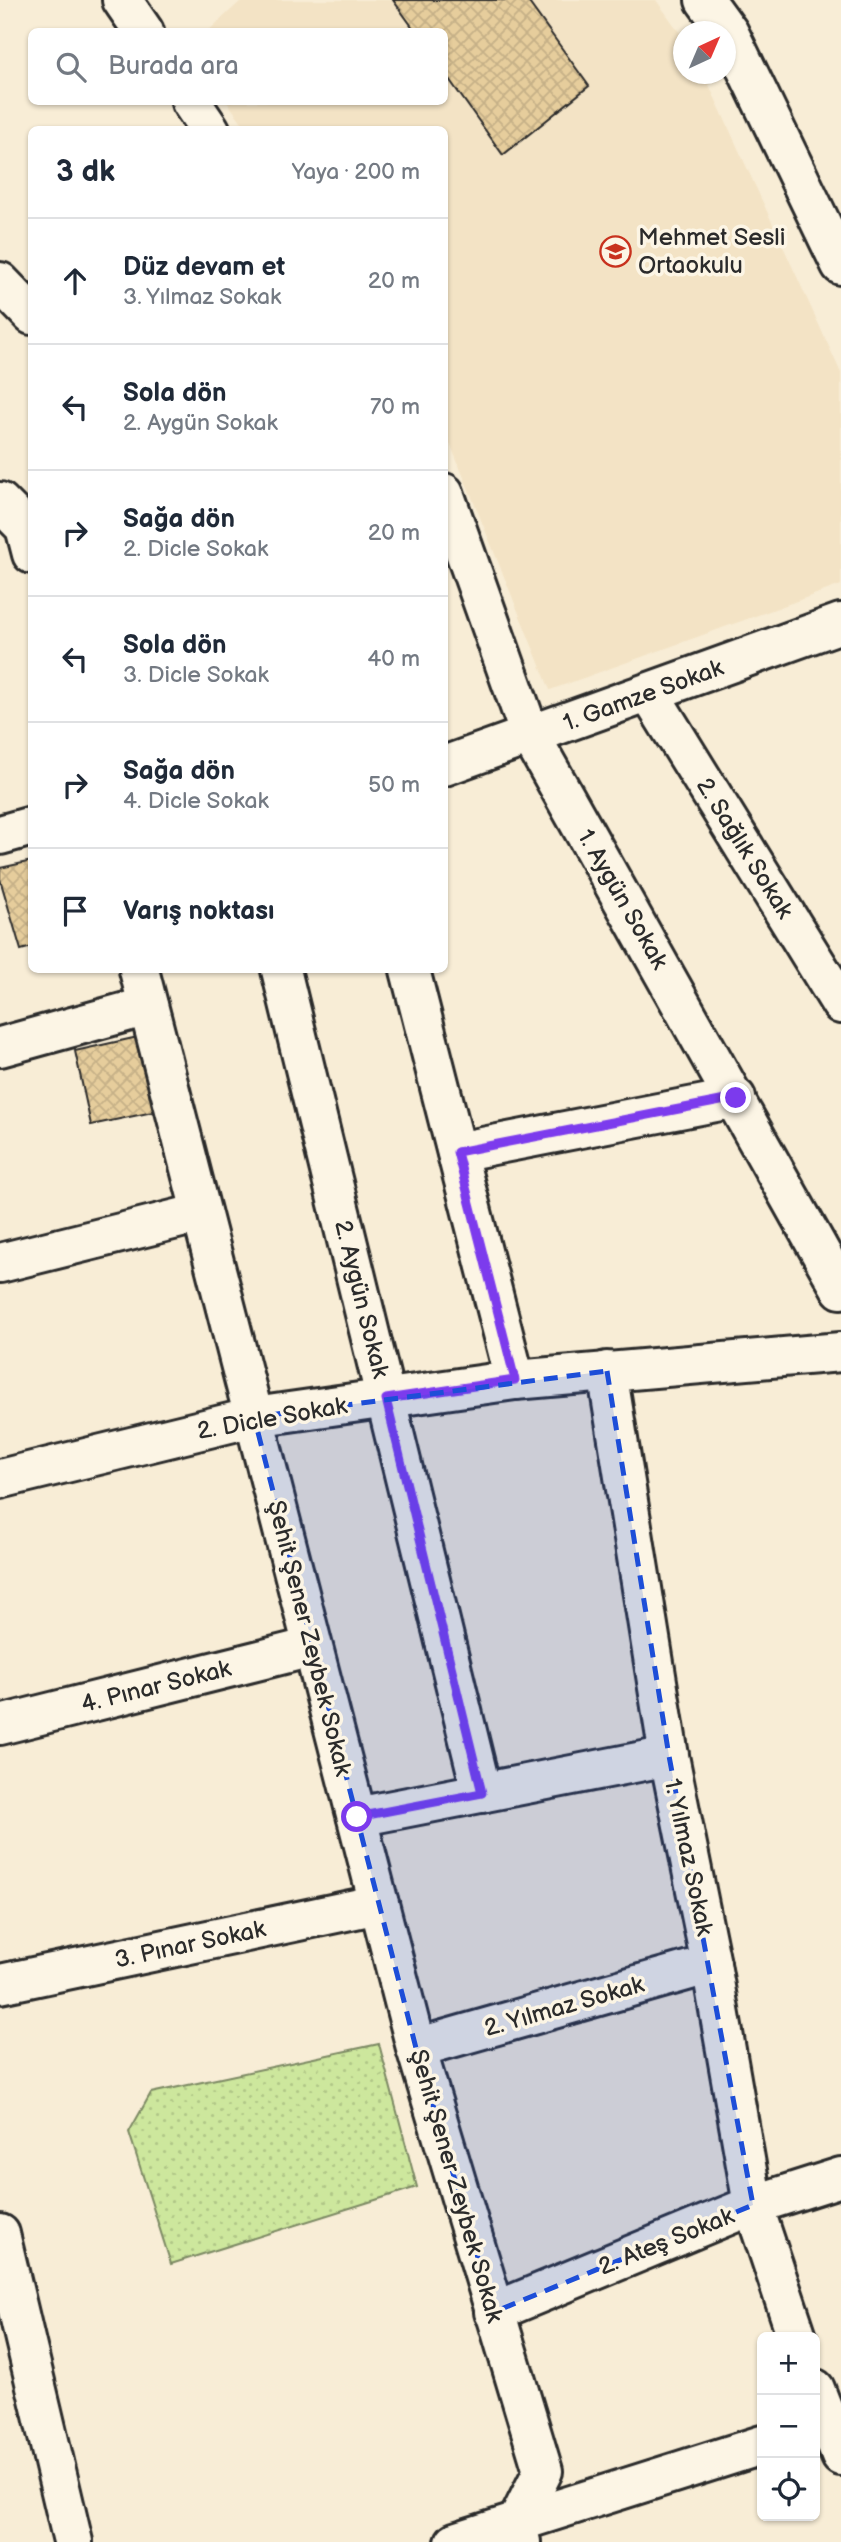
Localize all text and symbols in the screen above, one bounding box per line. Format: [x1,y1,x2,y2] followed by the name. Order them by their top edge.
[673,21,736,84] north arrow
[28,28,448,105] search box
[52,48,90,86] icon: search
[108,51,239,82] text: Burada ara
[56,154,115,190] text: 3 dk
[292,158,420,186] text: Yaya · 200 m
[638,223,785,280] place label: Mehmet Sesli Ortaokulu
[598,234,632,268] school or university icon: Mehmet Sesli Ortaokulu
[123,252,285,283] text: Düz devam et
[56,262,94,300] icon: ahead
[368,267,420,295] text: 20 m
[123,283,281,311] text: 3. Yılmaz Sokak
[123,378,227,409] text: Sola dön
[56,388,94,426] icon: left
[370,393,420,421] text: 70 m
[123,409,278,437] text: 2. Aygün Sokak
[123,504,235,535] text: Sağa dön
[56,514,94,552] icon: right
[368,519,420,547] text: 20 m
[123,535,268,563] text: 2. Dicle Sokak
[123,630,227,661] text: Sola dön
[56,640,94,678] icon: left
[367,645,420,673] text: 40 m
[559,653,727,738] street label: 1. Gamze Sokak
[123,661,269,689] text: 3. Dicle Sokak
[123,756,235,787] text: Sağa dön
[56,766,94,804] icon: right
[368,771,420,799] text: 50 m
[690,773,800,924] street label: 2. Sağlık Sokak
[123,787,269,815] text: 4. Dicle Sokak
[571,824,674,975] street label: 1. Aygün Sokak
[56,892,94,930] icon: arrive
[123,896,274,927] text: Varış noktası
[720,1082,751,1113] route end
[328,1217,395,1381] street label: 2. Aygün Sokak
[195,1391,349,1446] street label: 2. Dicle Sokak
[261,1497,358,1779] street label: Şehit Şener Zeybek Sokak
[78,1654,234,1719] street label: 4. Pınar Sokak
[658,1776,719,1938] street label: 1. Yılmaz Sokak
[341,1801,372,1832] route start
[112,1914,268,1975] street label: 3. Pınar Sokak
[481,1970,647,2043] street label: 2. Yılmaz Sokak
[404,2046,509,2326] street label: Şehit Şener Zeybek Sokak
[594,2201,738,2282] street label: 2. Ateş Sokak
[757,2332,820,2521] map controls
[757,2332,820,2395] button: +
[757,2395,820,2458] button: −
[757,2458,820,2521] button: locate

